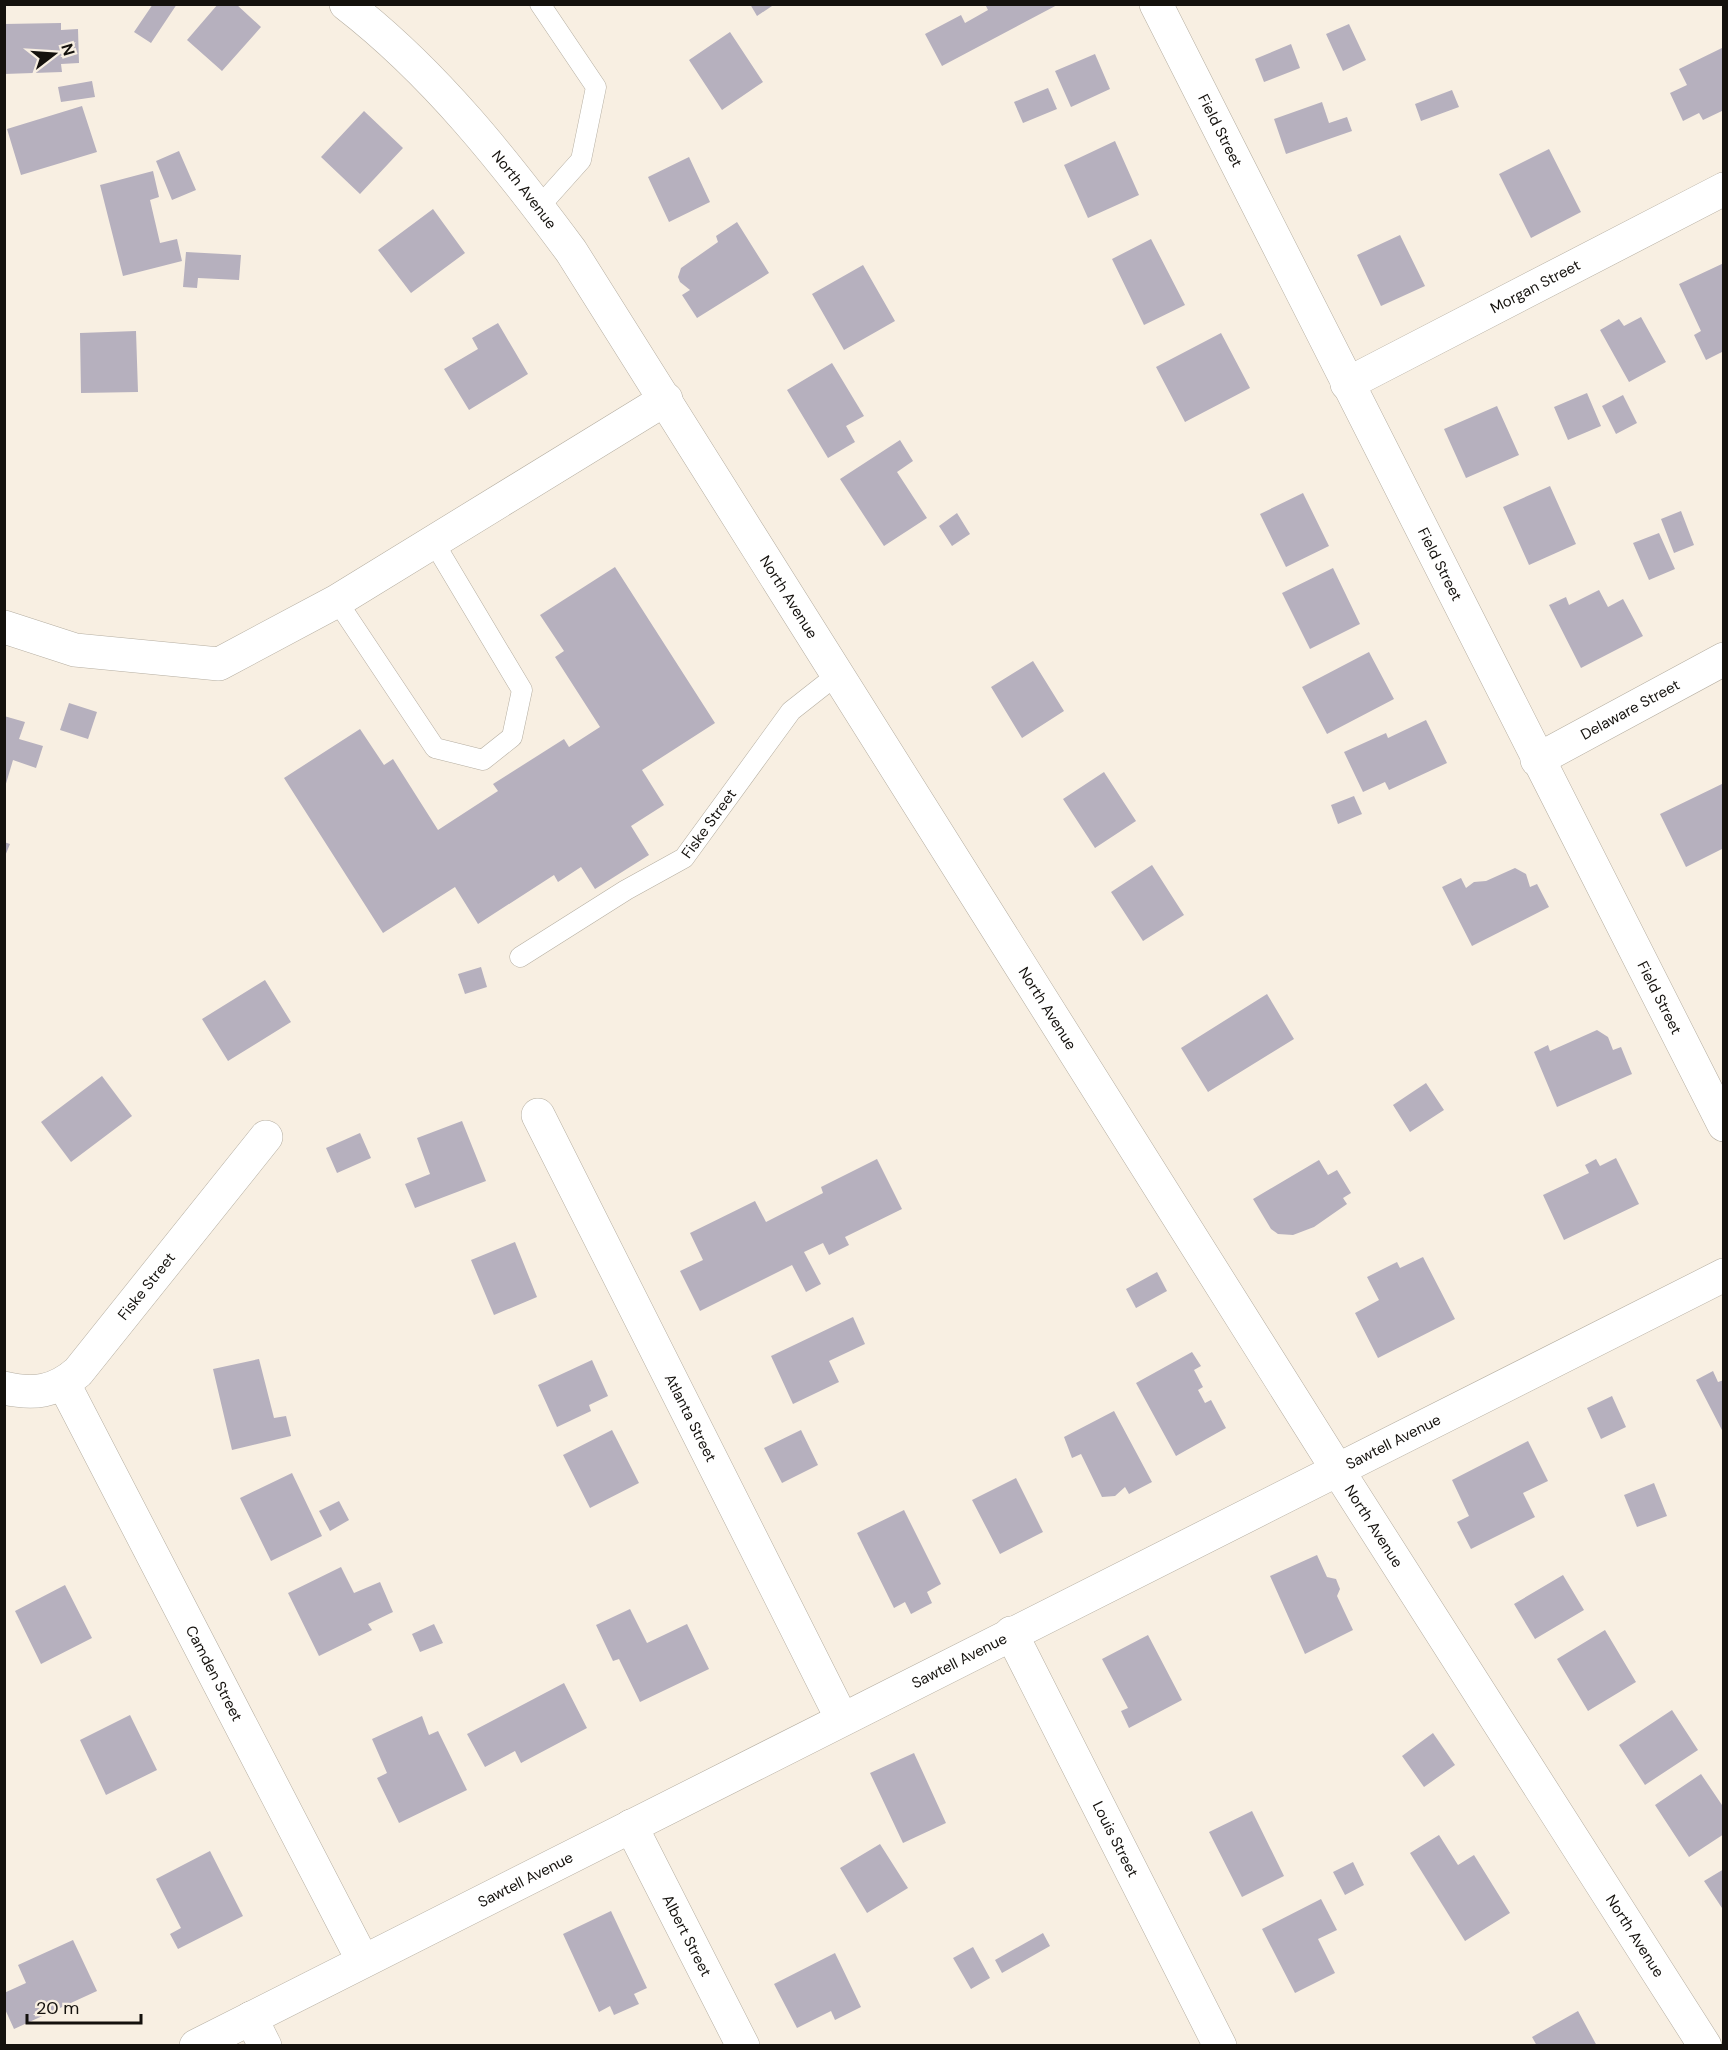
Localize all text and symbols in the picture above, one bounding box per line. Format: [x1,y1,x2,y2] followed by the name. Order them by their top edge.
[24,24,84,84] north arrow
[56,41,80,58] text: N
[1193,91,1247,171] street label: Field Street
[487,146,561,233] street label: North Avenue
[1487,255,1584,318] street label: Morgan Street
[1413,524,1467,604] street label: Field Street
[755,552,822,642] street label: North Avenue
[1577,675,1683,745] street label: Delaware Street
[677,785,741,862] street label: Fiske Street
[1633,958,1686,1038] street label: Field Street
[1014,963,1081,1054] street label: North Avenue
[113,1248,180,1324] street label: Fiske Street
[660,1370,721,1465] street label: Atlanta Street
[1342,1410,1444,1474] street label: Sawtell Avenue
[1340,1481,1407,1571] street label: North Avenue
[181,1622,247,1725] street label: Camden Street
[908,1628,1010,1693] street label: Sawtell Avenue
[1088,1798,1143,1881] street label: Louis Street
[474,1847,576,1912] street label: Sawtell Avenue
[658,1891,716,1980] street label: Albert Street
[1601,1891,1669,1981] street label: North Avenue
[27,1987,141,2025] scale bar
[36,1996,79,2020] text: 20 m

